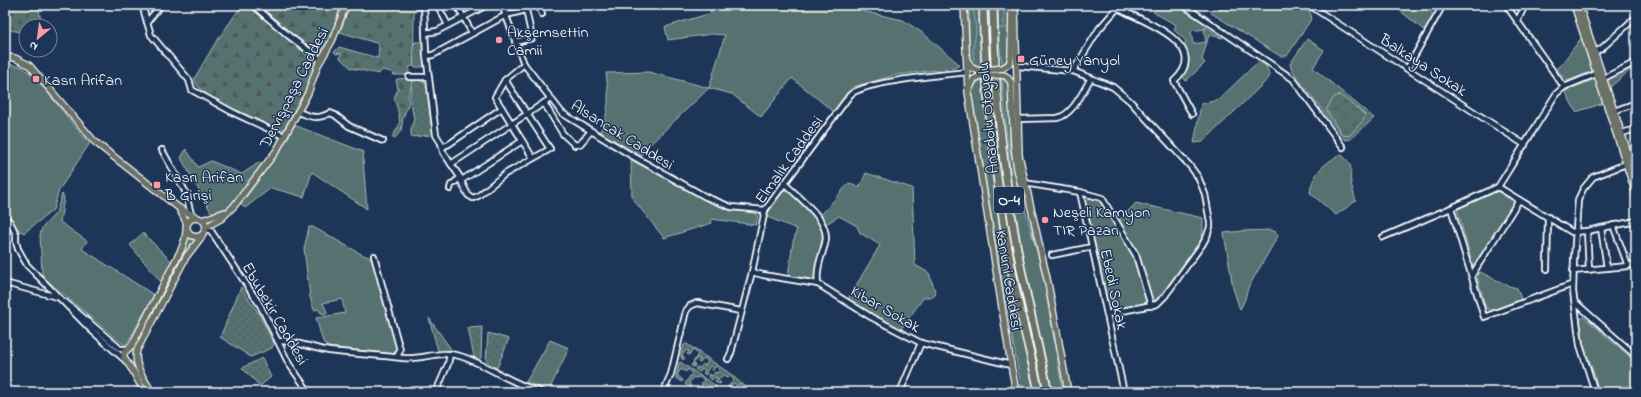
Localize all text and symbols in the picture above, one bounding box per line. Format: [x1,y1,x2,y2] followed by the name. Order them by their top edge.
[18,18,58,58] north arrow
[507,21,589,63] place label: Akşemsettin Camii
[253,23,336,153] street label: Dervişpaşa Caddesi
[1374,28,1472,104] street label: Balkaya Sokak
[494,35,504,45] marker: Akşemsettin Camii
[27,37,41,55] text: N
[1029,49,1120,73] place label: Güney Yanyol
[1016,54,1026,64] marker: Güney Yanyol
[972,61,1006,175] street label: Anadolu Otoyolu
[44,69,122,93] place label: Kasrı Arifan
[31,74,41,84] marker: Kasrı Arifan
[566,94,678,177] street label: Alsancak Caddesi
[749,111,830,209] street label: Elmalık Caddesi
[164,166,243,208] place label: Kasrı Arifan B Girişi
[152,180,162,190] marker: Kasrı Arifan B Girişi
[994,187,1024,213] road number: O-4
[1053,201,1150,243] place label: Neşeli Kamyon TIR Pazarı
[1040,215,1050,225] marker: Neşeli Kamyon TIR Pazarı
[988,228,1028,333] street label: Kanuni Caddesi
[1093,247,1134,333] street label: Ebedi Sokak
[235,258,314,370] street label: Ebubekir Caddesi
[845,280,925,340] street label: Kibar Sokak

